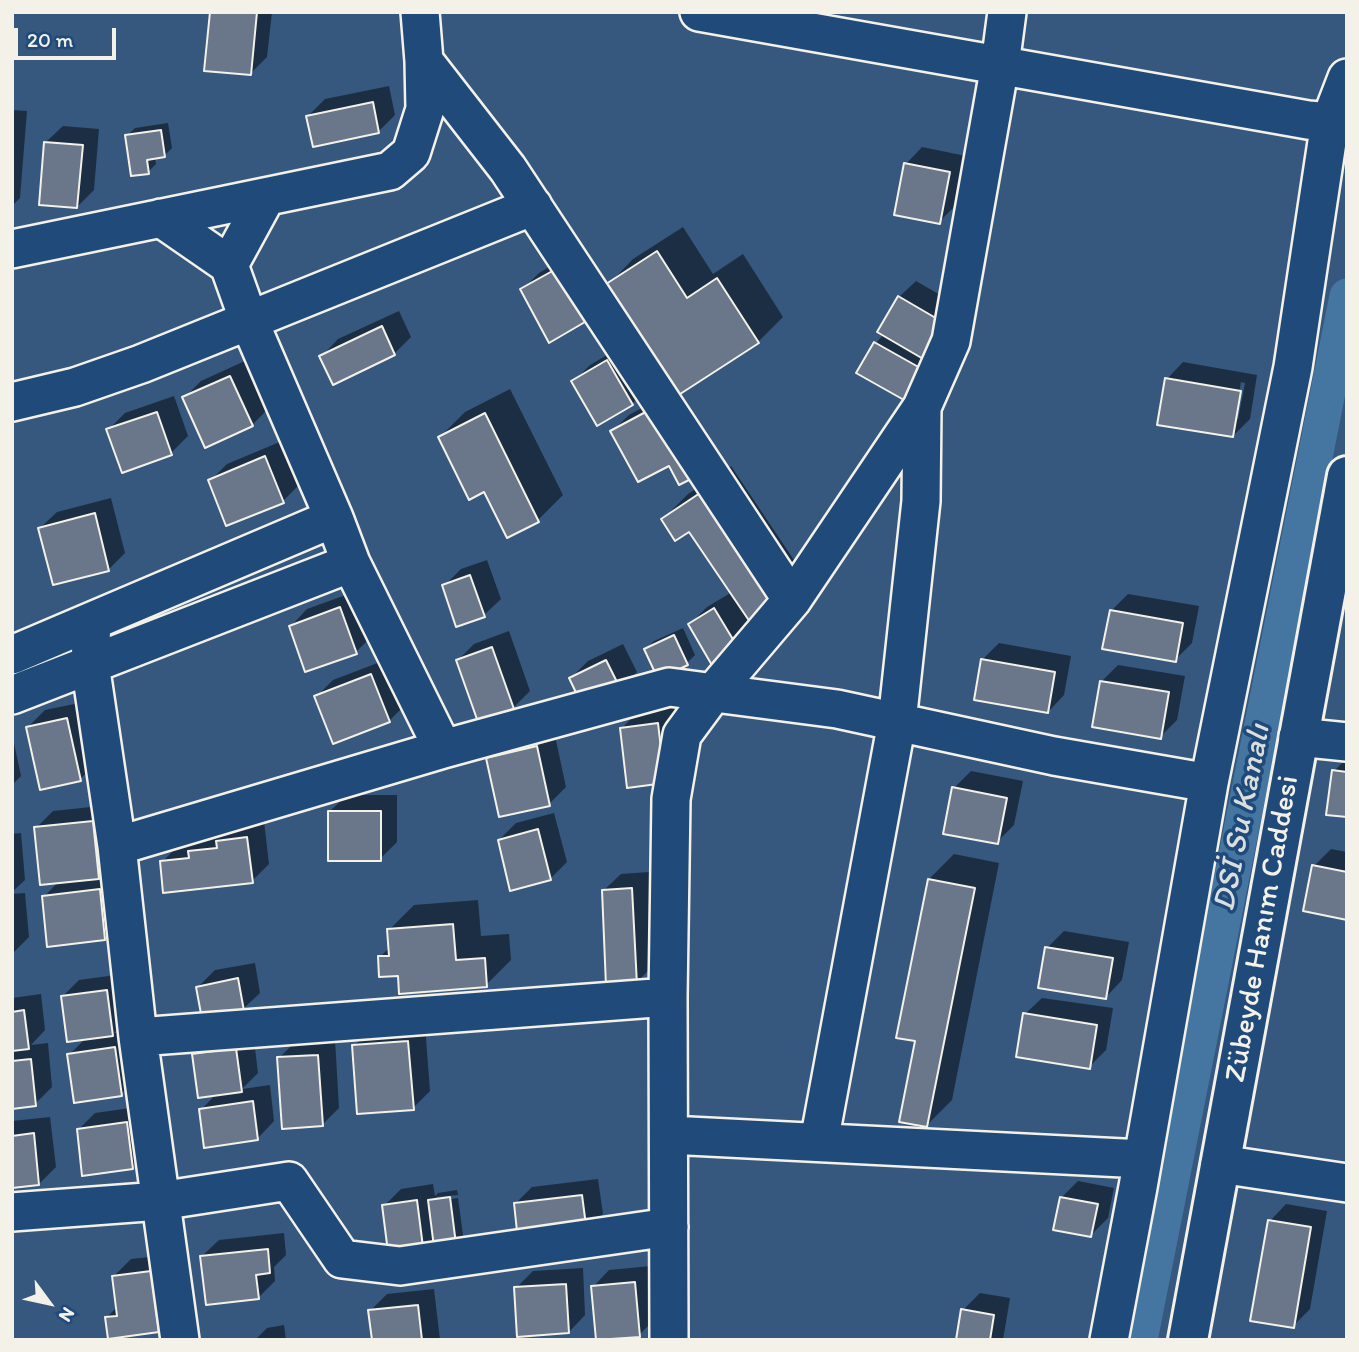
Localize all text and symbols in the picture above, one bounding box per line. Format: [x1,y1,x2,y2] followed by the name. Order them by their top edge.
[18,14,119,58] scale bar
[27,27,73,52] text: 20 m
[1206,721,1280,915] water label: DSİ Su Kanalı
[1218,773,1308,1085] street label: Zübeyde Hanım Caddesi
[14,1268,84,1338] north arrow
[54,1303,80,1326] text: N

